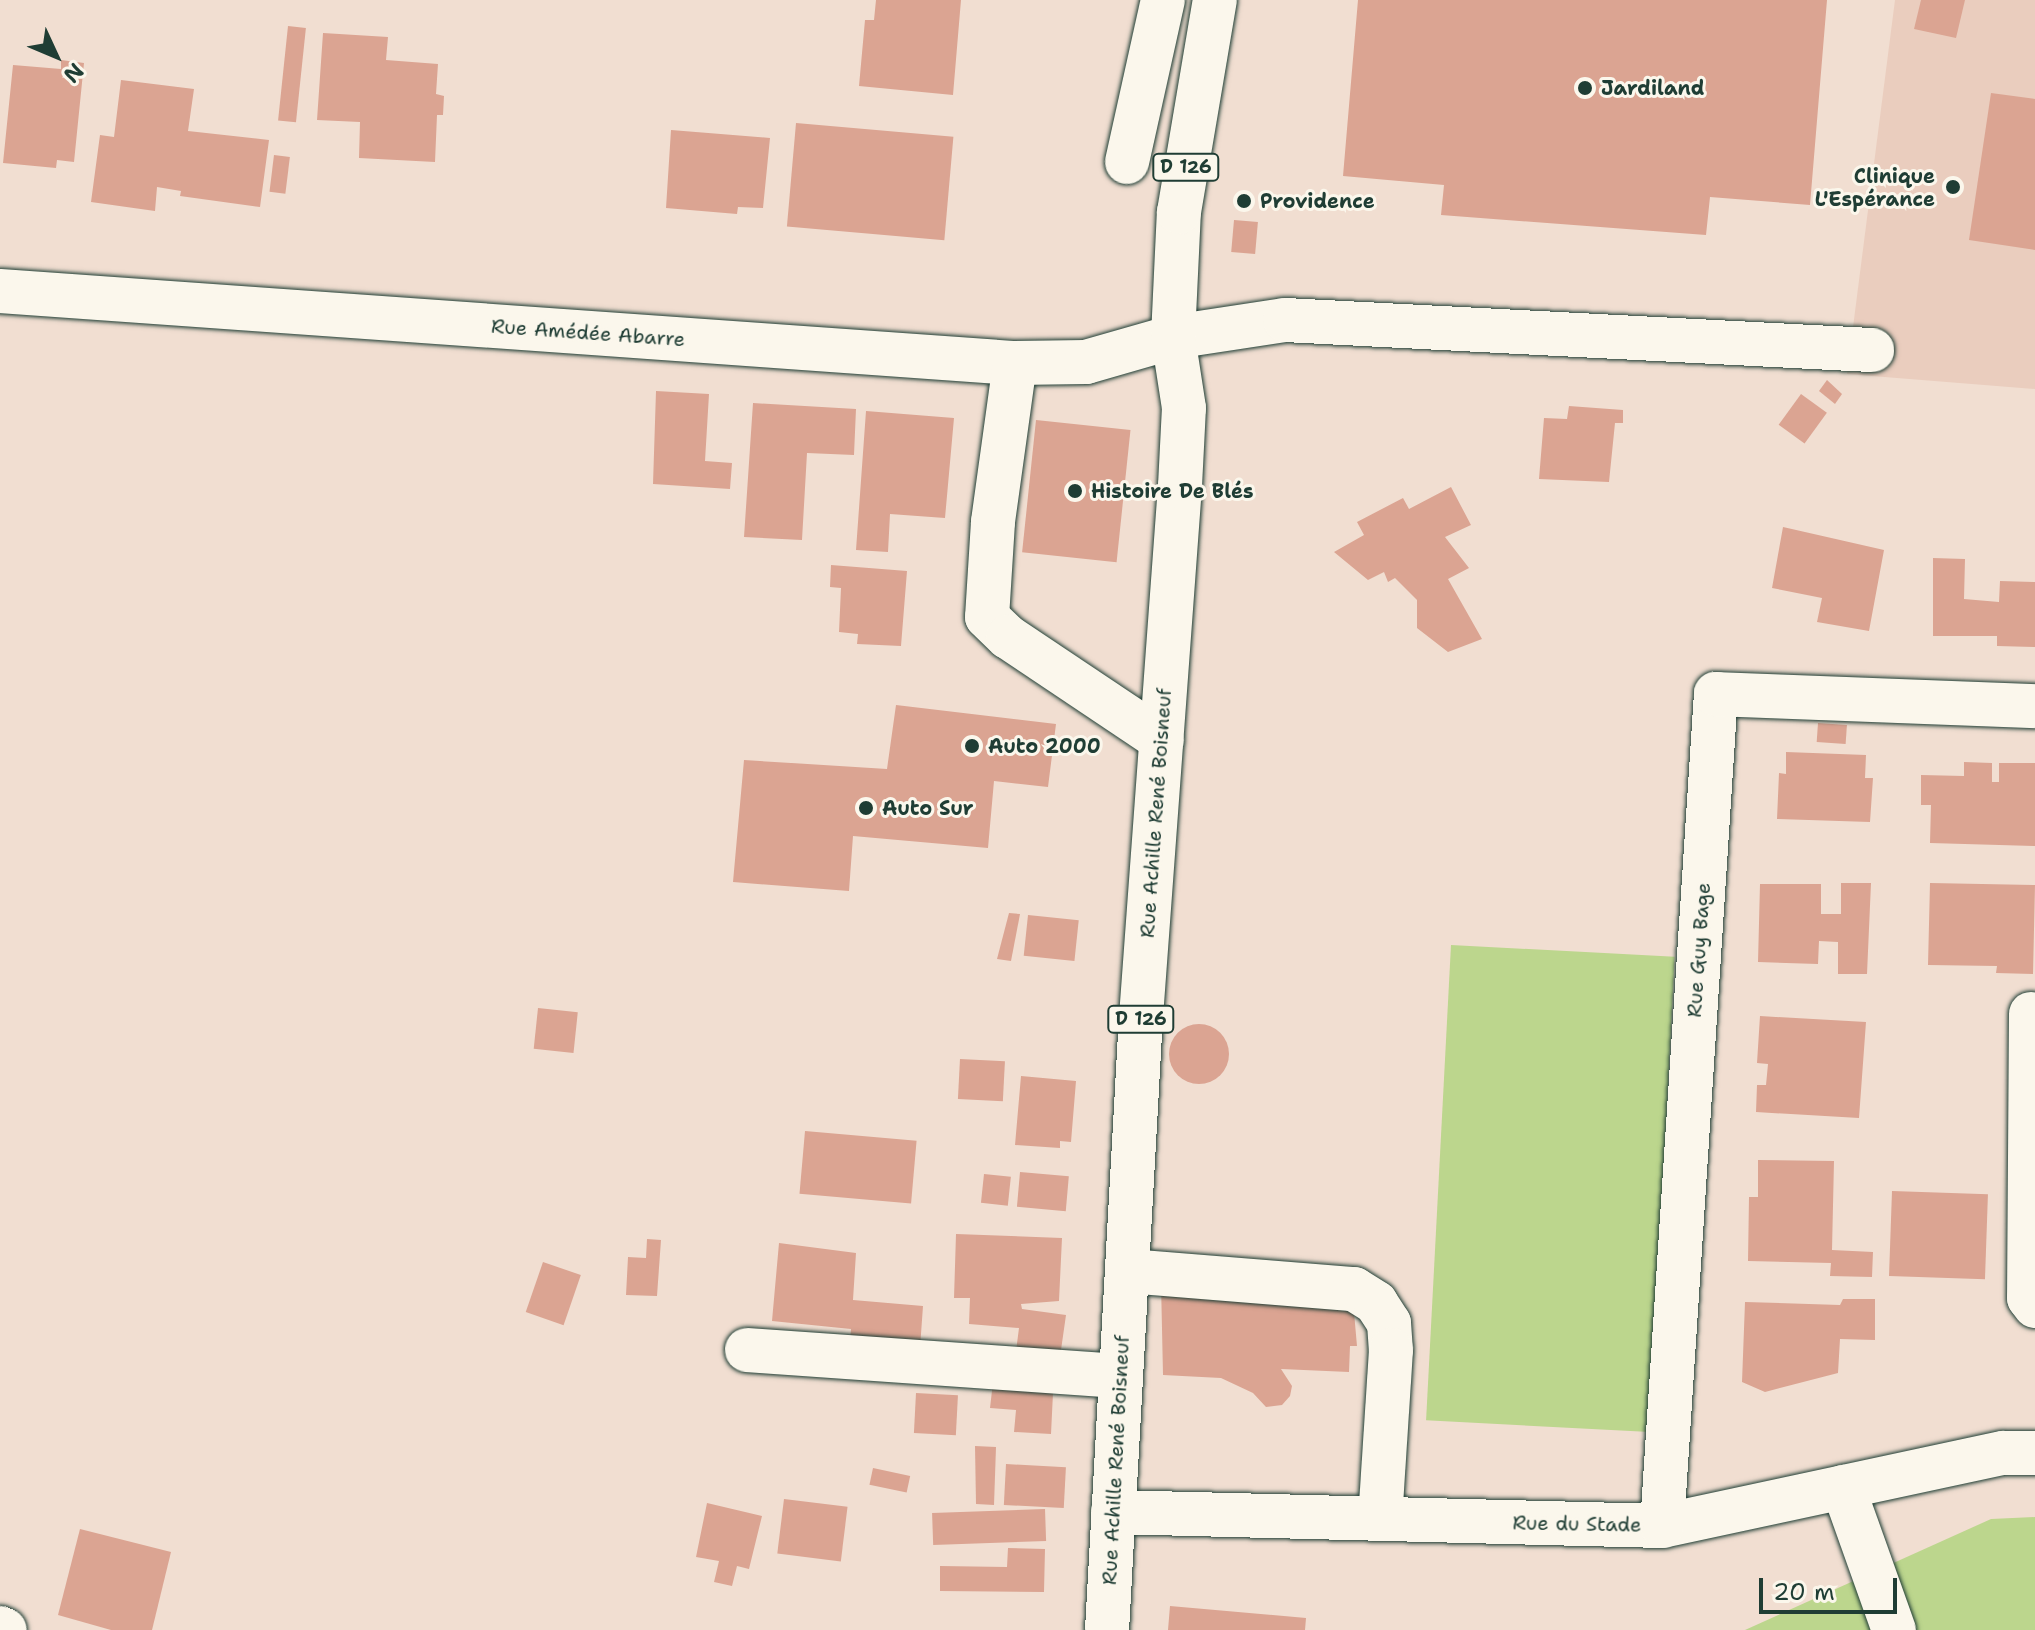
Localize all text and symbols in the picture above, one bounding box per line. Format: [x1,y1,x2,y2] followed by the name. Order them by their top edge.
[16,16,96,96] north arrow
[57,57,90,89] text: N
[1601,76,1705,100] place label: Jardiland
[1576,79,1594,97] marker: Jardiland
[1152,153,1220,181] road number: D 126
[1815,164,1935,211] place label: Clinique L'Espérance
[1942,176,1964,198] marker: Clinique L'Espérance
[1260,189,1375,213] place label: Providence
[1235,192,1253,210] marker: Providence
[490,314,686,352] street label: Rue Amédée Abarre
[1091,479,1254,503] place label: Histoire De Blés
[1066,482,1084,500] marker: Histoire De Blés
[1135,687,1177,939] street label: Rue Achille René Boisneuf
[988,734,1101,758] place label: Auto 2000
[963,737,981,755] marker: Auto 2000
[882,796,974,820] place label: Auto Sur
[857,799,875,817] marker: Auto Sur
[1682,882,1716,1018] street label: Rue Guy Bage
[1107,1005,1175,1033] road number: D 126
[1097,1334,1135,1586] street label: Rue Achille René Boisneuf
[1512,1511,1642,1537] street label: Rue du Stade
[1763,1562,1901,1612] scale bar
[1773,1576,1835,1608] text: 20 m

